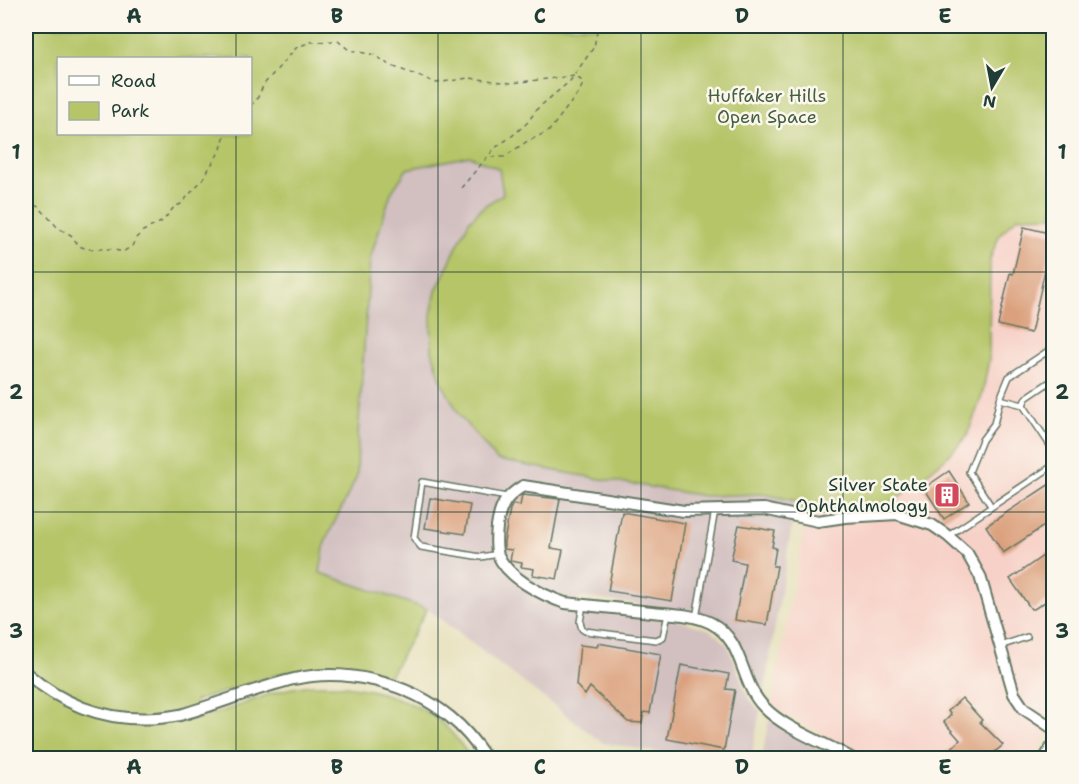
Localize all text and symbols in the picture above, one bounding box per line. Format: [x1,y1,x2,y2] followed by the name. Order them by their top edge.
[126,3,142,29] text: A
[331,3,343,29] text: B
[534,3,546,29] text: C
[735,3,749,29] text: D
[938,3,952,29] text: E
[57,57,252,135] legend
[962,57,1022,117] north arrow
[111,69,156,93] text: Road
[707,84,827,129] park label: Huffaker Hills Open Space
[981,90,998,113] text: N
[111,99,150,123] text: Park
[11,139,21,165] text: 1
[1057,139,1067,165] text: 1
[9,379,23,405] text: 2
[1055,379,1069,405] text: 2
[795,473,928,518] place label: Silver State Ophthalmology
[932,480,962,510] building icon: Silver State Ophthalmology
[9,618,23,644] text: 3
[1055,618,1069,644] text: 3
[126,754,142,780] text: A
[331,754,343,780] text: B
[534,754,546,780] text: C
[735,754,749,780] text: D
[938,754,952,780] text: E

